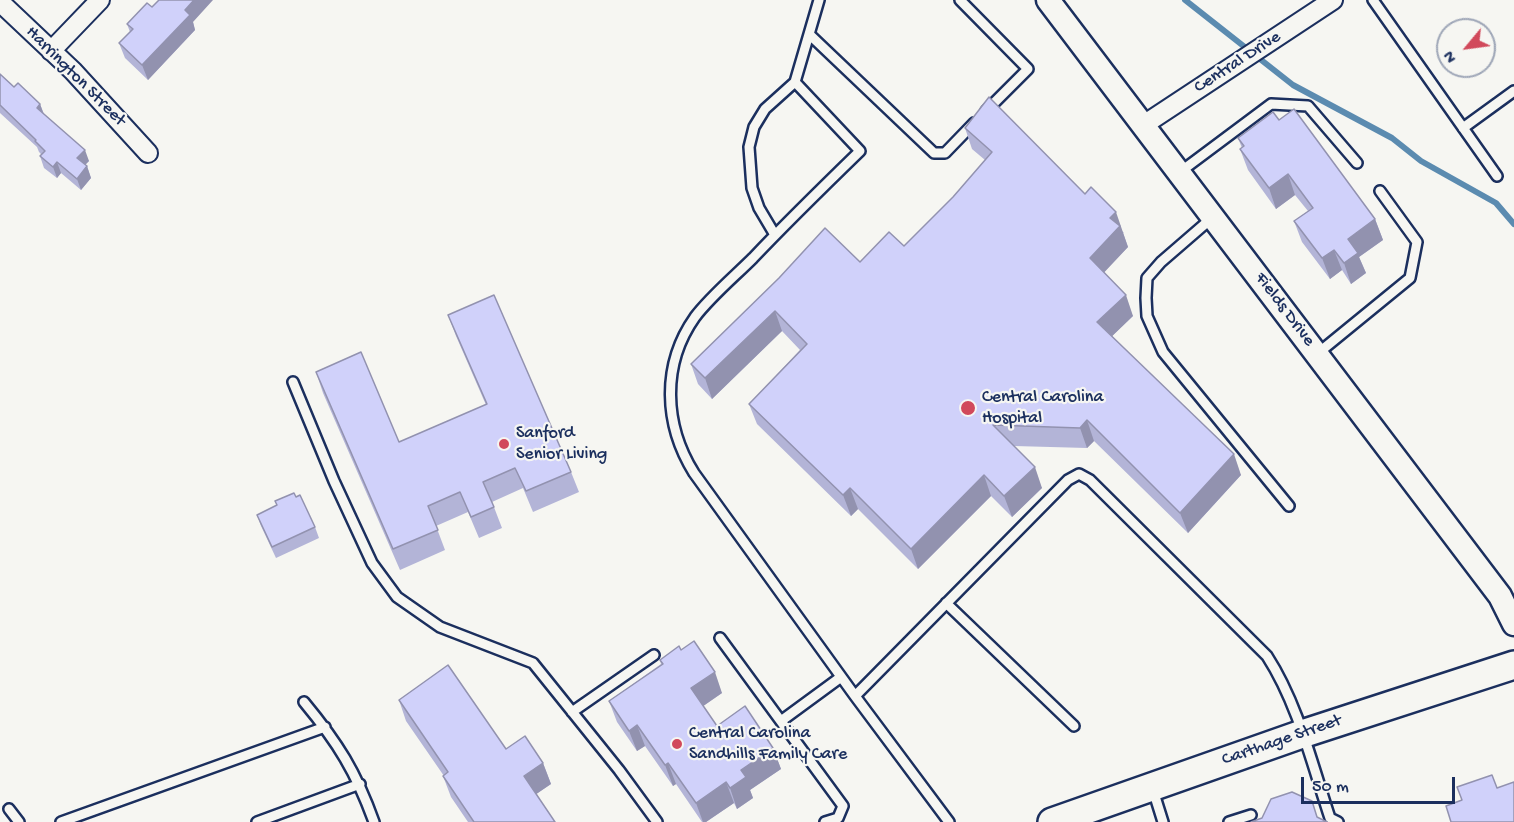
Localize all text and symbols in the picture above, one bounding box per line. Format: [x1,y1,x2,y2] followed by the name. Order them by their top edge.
[1436,18,1496,78] north arrow
[20,22,130,132] street label: Harrington Street
[1191,27,1285,99] street label: Central Drive
[1441,47,1462,65] text: N
[1249,269,1319,351] street label: Fields Drive
[982,387,1103,430] place label: Central Carolina Hospital
[959,399,977,417] marker: Central Carolina Hospital
[516,423,607,466] place label: Sanford Senior Living
[497,437,511,451] marker: Sanford Senior Living
[1219,710,1345,772] street label: Carthage Street
[689,723,847,766] place label: Central Carolina Sandhills Family Care
[670,737,684,751] marker: Central Carolina Sandhills Family Care
[1304,765,1458,803] scale bar
[1312,777,1349,798] text: 50 m

